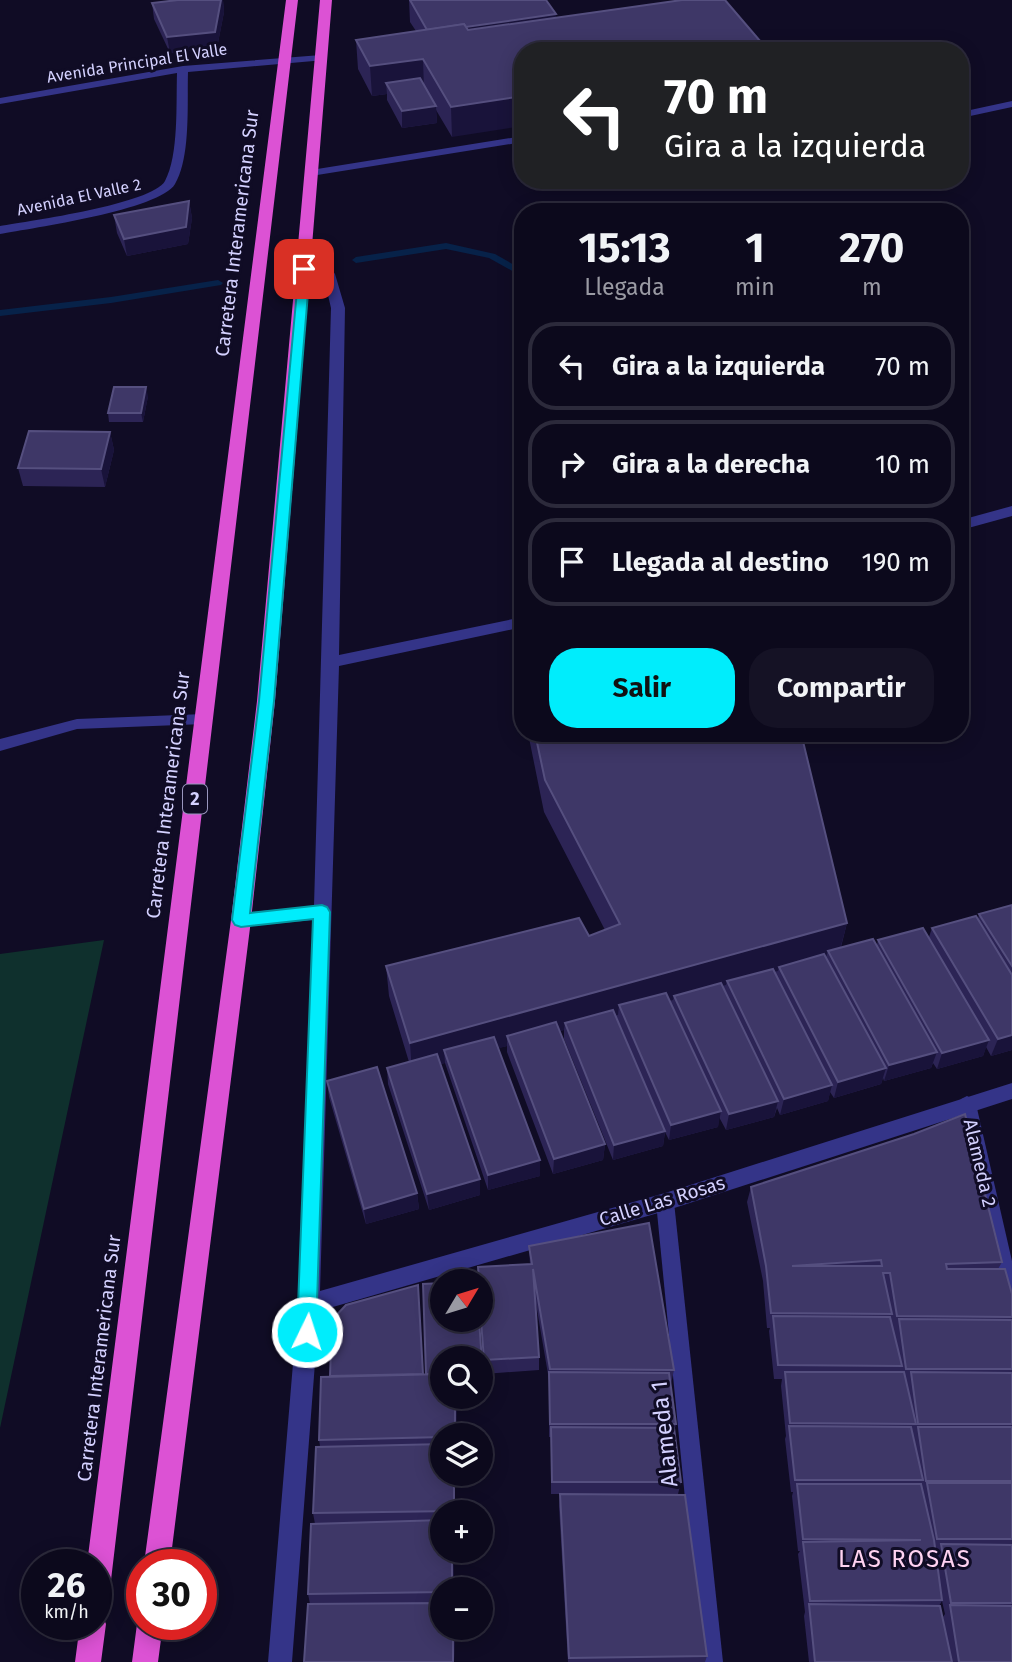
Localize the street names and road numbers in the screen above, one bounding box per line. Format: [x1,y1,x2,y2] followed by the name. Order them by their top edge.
[45,39,229,87] street label: Avenida Principal El Valle
[210,108,264,358] street label: Carretera Interamericana Sur
[15,175,143,219] street label: Avenida El Valle 2
[141,670,195,920] street label: Carretera Interamericana Sur
[183,784,207,814] road number: 2
[959,1117,1001,1209] street label: Alameda 2
[596,1171,728,1231] street label: Calle Las Rosas
[72,1233,126,1483] street label: Carretera Interamericana Sur
[644,1379,684,1489] street label: Alameda 1

